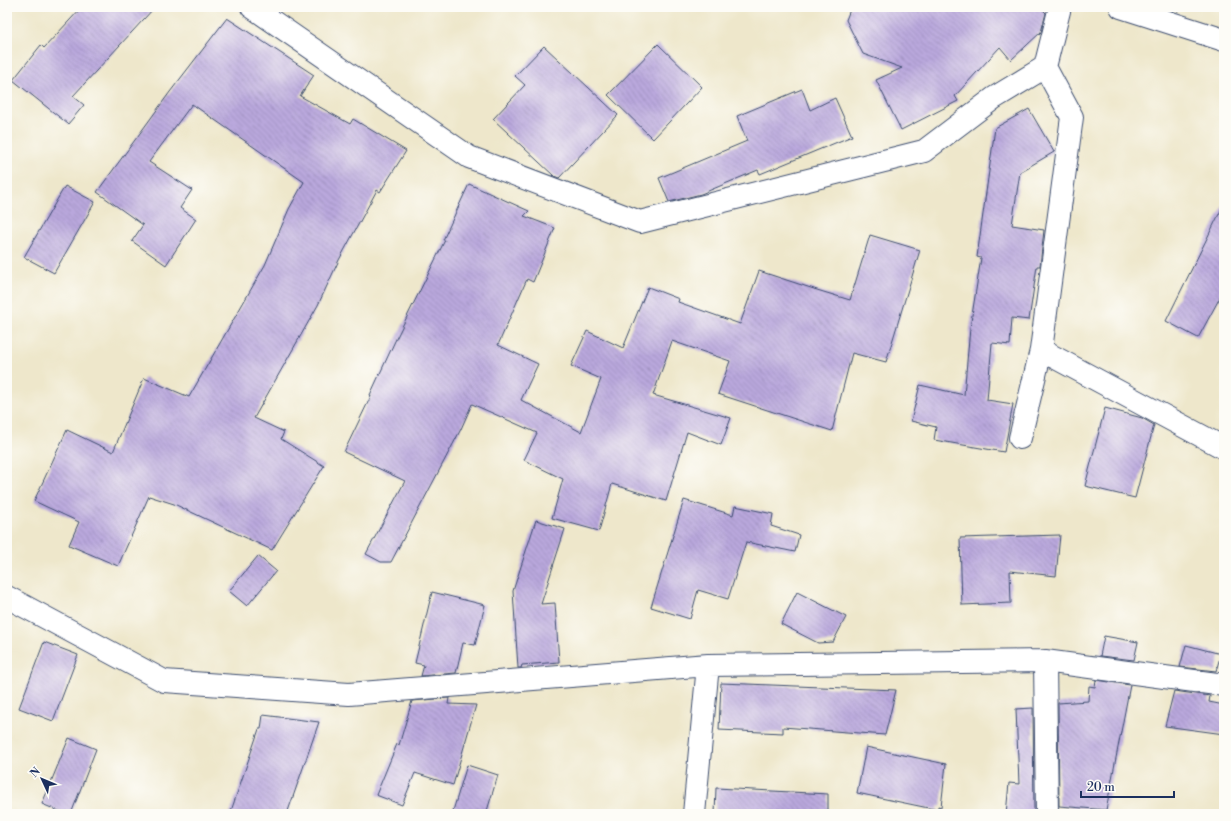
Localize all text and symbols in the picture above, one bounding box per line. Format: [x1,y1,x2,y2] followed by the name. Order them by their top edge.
[22,759,62,799] north arrow
[27,765,44,781] text: N
[1081,773,1174,799] scale bar
[1087,780,1115,795] text: 20 m

